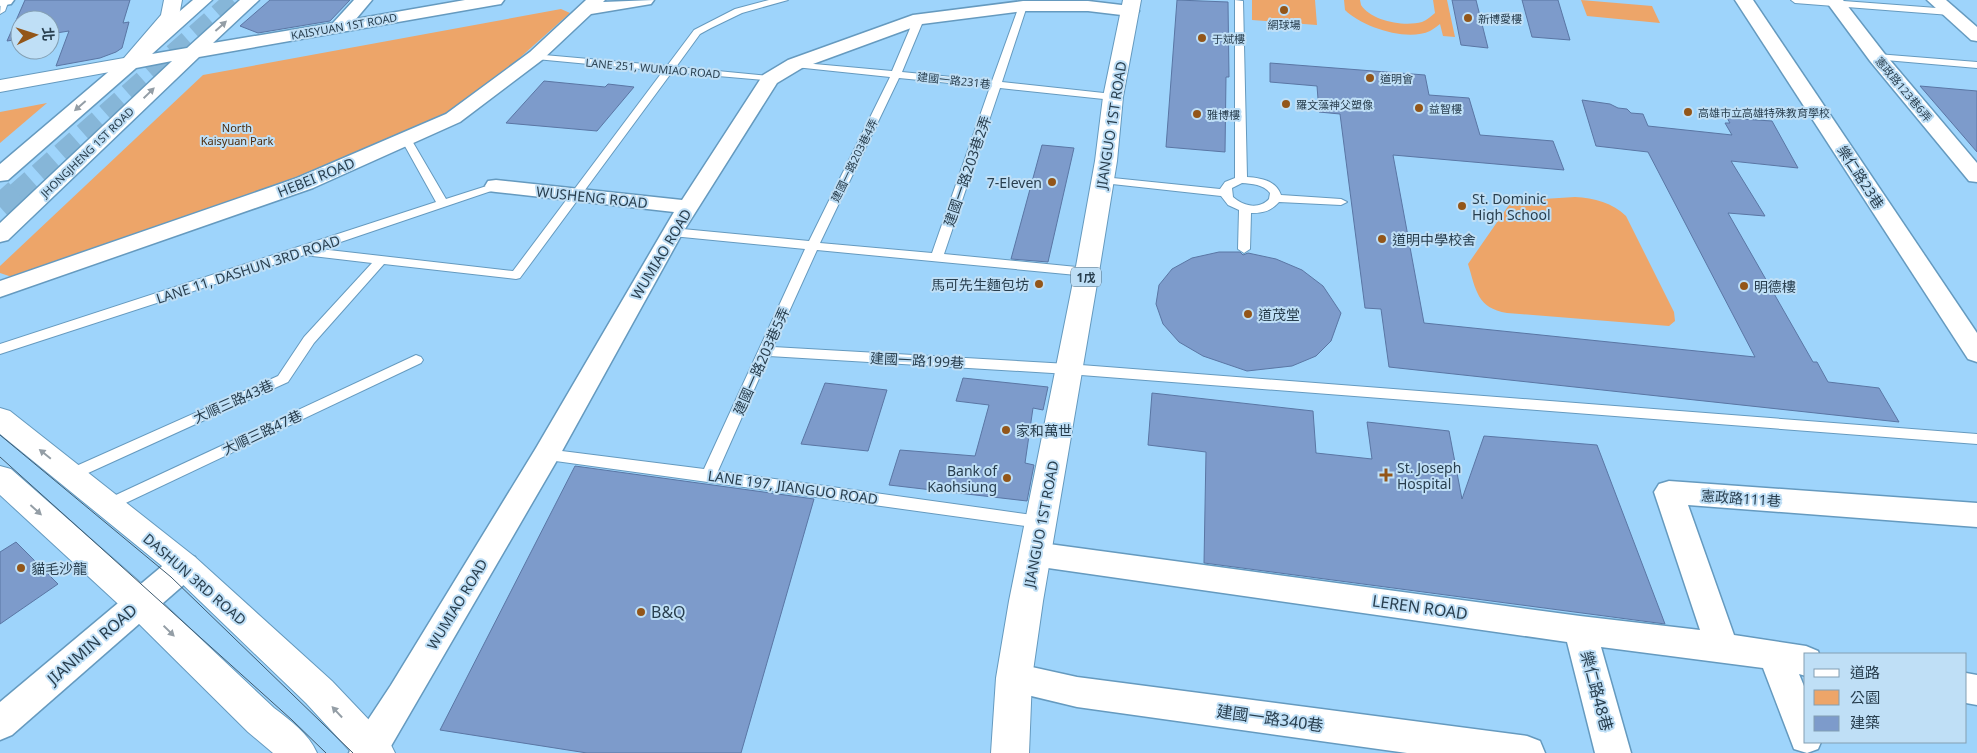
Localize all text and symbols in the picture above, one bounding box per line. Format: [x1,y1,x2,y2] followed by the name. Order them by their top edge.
[1278,4,1290,16] marker: 網球場
[290,9,398,43] street label: KAISYUAN 1ST ROAD
[10,10,60,60] north arrow
[1478,11,1522,26] place label: 新博愛樓
[1462,12,1474,24] marker: 新博愛樓
[1268,17,1301,32] place label: 網球場
[215,20,227,32] one-way arrow
[39,26,58,42] text: 北
[1212,31,1245,46] place label: 于斌樓
[1196,32,1208,44] marker: 于斌樓
[1872,53,1936,125] street label: 憲政路123巷6弄
[585,55,721,81] street label: LANE 251, WUMIAO ROAD
[1091,60,1130,192] street label: JIANGUO 1ST ROAD
[916,69,992,91] street label: 建國一路231巷
[1380,71,1413,86] place label: 道明會
[1364,72,1376,84] marker: 道明會
[143,87,155,99] one-way arrow
[1296,97,1373,112] place label: 羅文藻神父塑像
[1280,98,1292,110] marker: 羅文藻神父塑像
[75,100,87,112] one-way arrow
[1429,101,1462,116] place label: 益智樓
[1413,102,1425,114] marker: 益智樓
[36,103,137,201] street label: JHONGJHENG 1ST ROAD
[1698,105,1830,120] place label: 高雄市立高雄特殊教育學校
[1682,106,1694,118] marker: 高雄市立高雄特殊教育學校
[1207,107,1240,122] place label: 雅博樓
[1191,108,1203,120] marker: 雅博樓
[939,113,995,229] street label: 建國一路203巷2弄
[827,116,881,204] street label: 建國一路203巷4弄
[201,120,273,148] park label: North Kaisyuan Park
[1833,142,1889,212] street label: 樂仁路23巷
[274,153,358,201] street label: HEBEI ROAD
[987,173,1042,192] place label: 7-Eleven
[1046,176,1058,188] marker: 7-Eleven
[535,182,649,212] street label: WUSHENG ROAD
[1472,189,1551,224] place label: St. Dominic High School
[1456,200,1468,212] marker: St. Dominic High School
[626,205,696,303] street label: WUMIAO ROAD
[154,230,342,308] street label: LANE 11, DASHUN 3RD ROAD
[1392,230,1476,249] place label: 道明中學校舍
[1376,233,1388,245] marker: 道明中學校舍
[1071,268,1101,286] road number: 1戊
[931,275,1029,294] place label: 馬可先生麵包坊
[1754,277,1796,296] place label: 明德樓
[1033,278,1045,290] marker: 馬可先生麵包坊
[1738,280,1750,292] marker: 明德樓
[729,304,793,418] street label: 建國一路203巷5弄
[1258,305,1300,324] place label: 道茂堂
[1242,308,1254,320] marker: 道茂堂
[870,348,964,372] street label: 建國一路199巷
[190,375,276,427] street label: 大順三路43巷
[219,405,305,459] street label: 大順三路47巷
[1016,421,1072,440] place label: 家和萬世
[1000,424,1012,436] marker: 家和萬世
[39,449,52,460] one-way arrow
[1397,458,1461,493] place label: St. Joseph Hospital
[1019,459,1063,591] street label: JIANGUO 1ST ROAD
[927,461,998,496] place label: Bank of Kaohsiung
[707,466,879,508] street label: LANE 197, JIANGUO ROAD
[1379,468,1393,482] marker: St. Joseph Hospital
[1001,472,1013,484] marker: Bank of Kaohsiung
[1700,486,1782,510] street label: 憲政路111巷
[30,504,42,516] one-way arrow
[139,529,251,629] street label: DASHUN 3RD ROAD
[422,555,492,653] street label: WUMIAO ROAD
[31,559,87,578] place label: 貓毛沙龍
[15,562,27,574] marker: 貓毛沙龍
[1371,589,1469,625] street label: LEREN ROAD
[41,599,142,691] street label: JIANMIN ROAD
[651,601,686,623] place label: B&Q
[635,606,647,618] marker: B&Q
[163,625,175,637] one-way arrow
[1576,648,1618,734] street label: 樂仁路48巷
[1804,653,1967,743] legend
[1850,662,1880,682] text: 道路
[1850,687,1880,707] text: 公園
[1215,700,1325,736] street label: 建國一路340巷
[331,707,343,719] one-way arrow
[1850,712,1880,732] text: 建築

